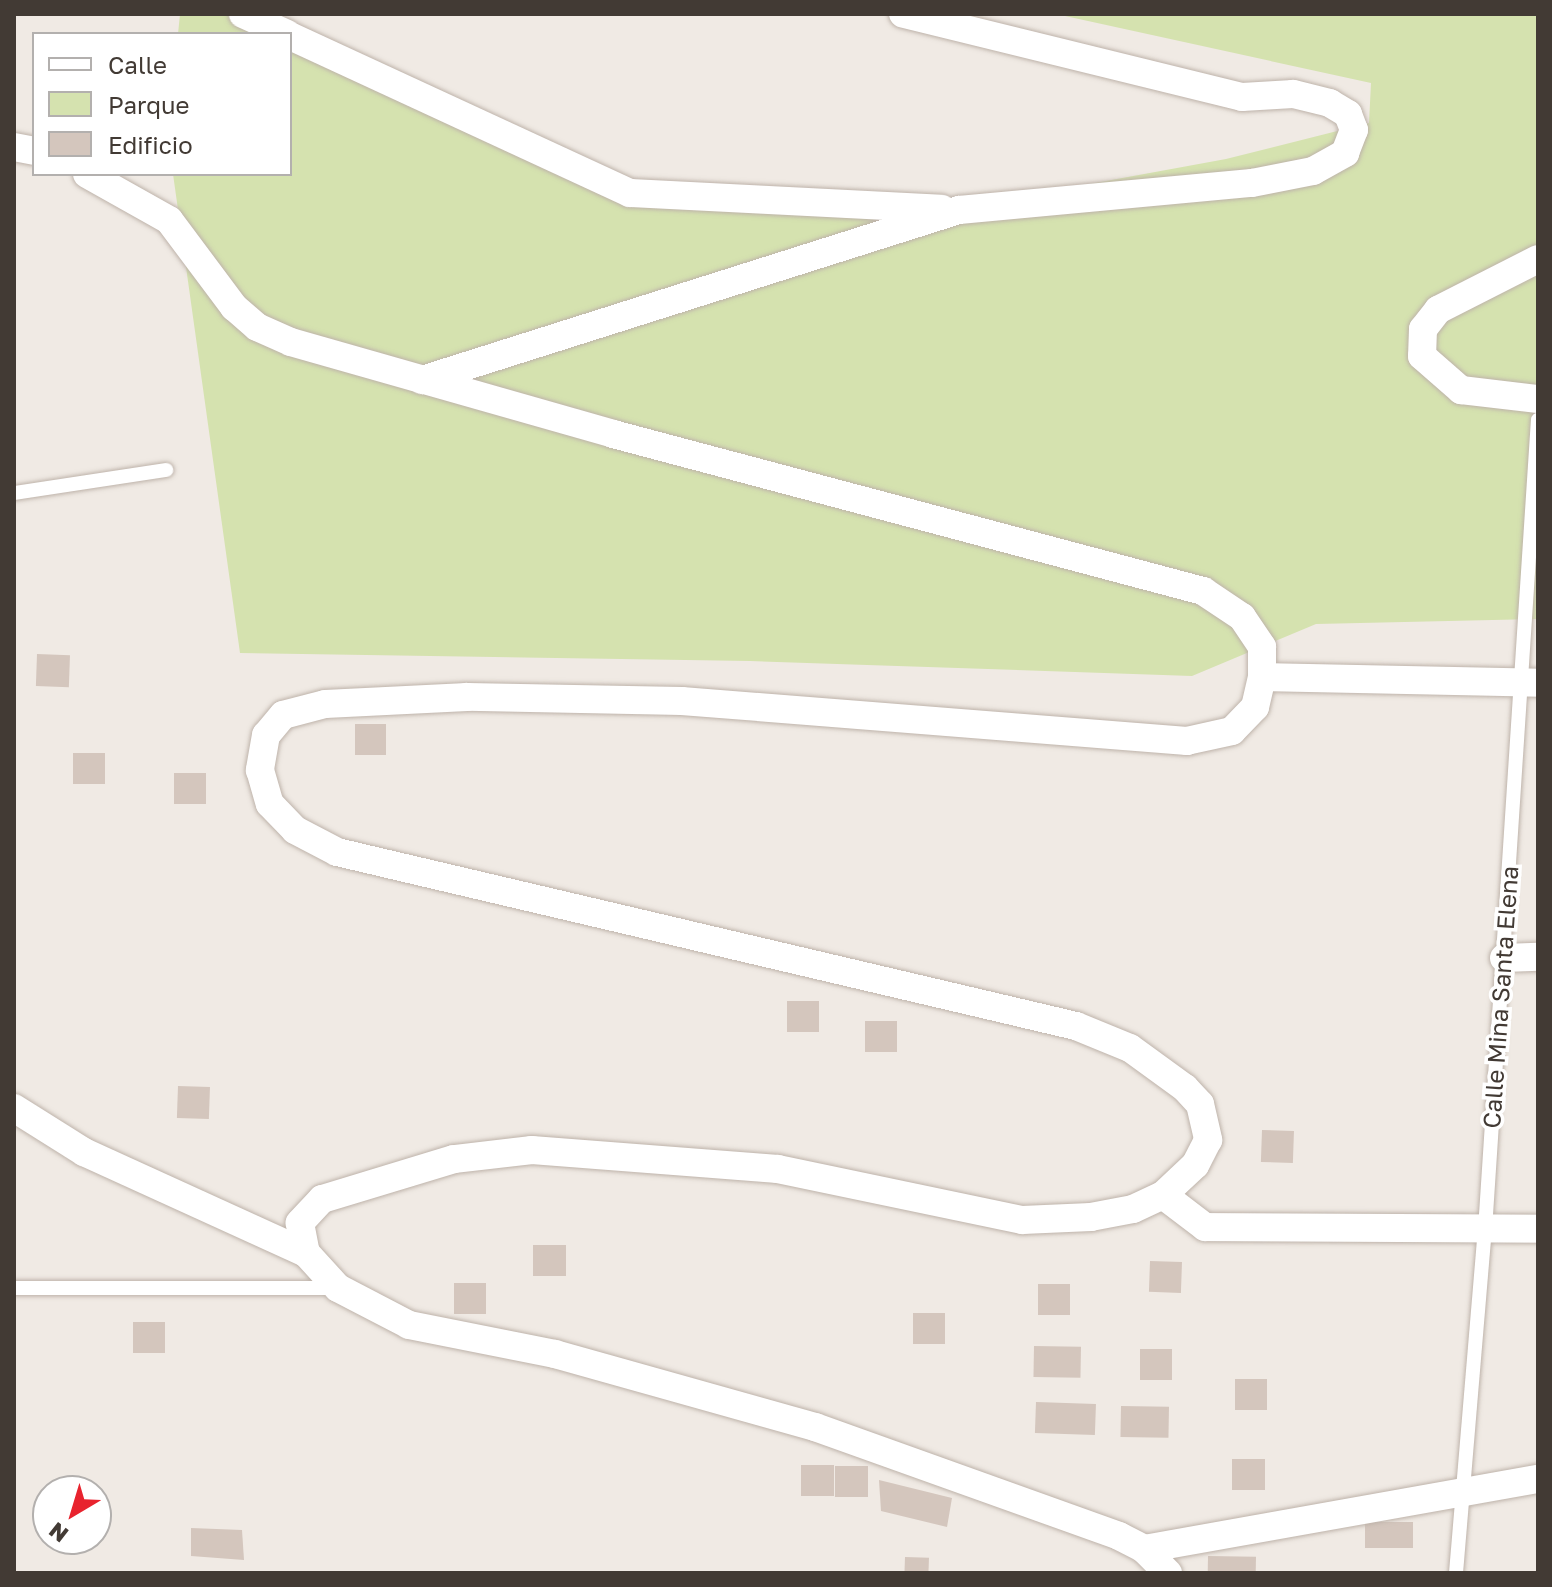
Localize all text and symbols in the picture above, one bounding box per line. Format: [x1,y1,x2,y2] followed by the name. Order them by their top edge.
[32,32,292,176] legend
[108,50,167,79] text: Calle
[108,90,189,119] text: Parque
[108,130,193,159] text: Edificio
[1476,865,1524,1129] street label: Calle Mina Santa Elena
[32,1475,112,1555] north arrow
[43,1517,73,1549] text: N

